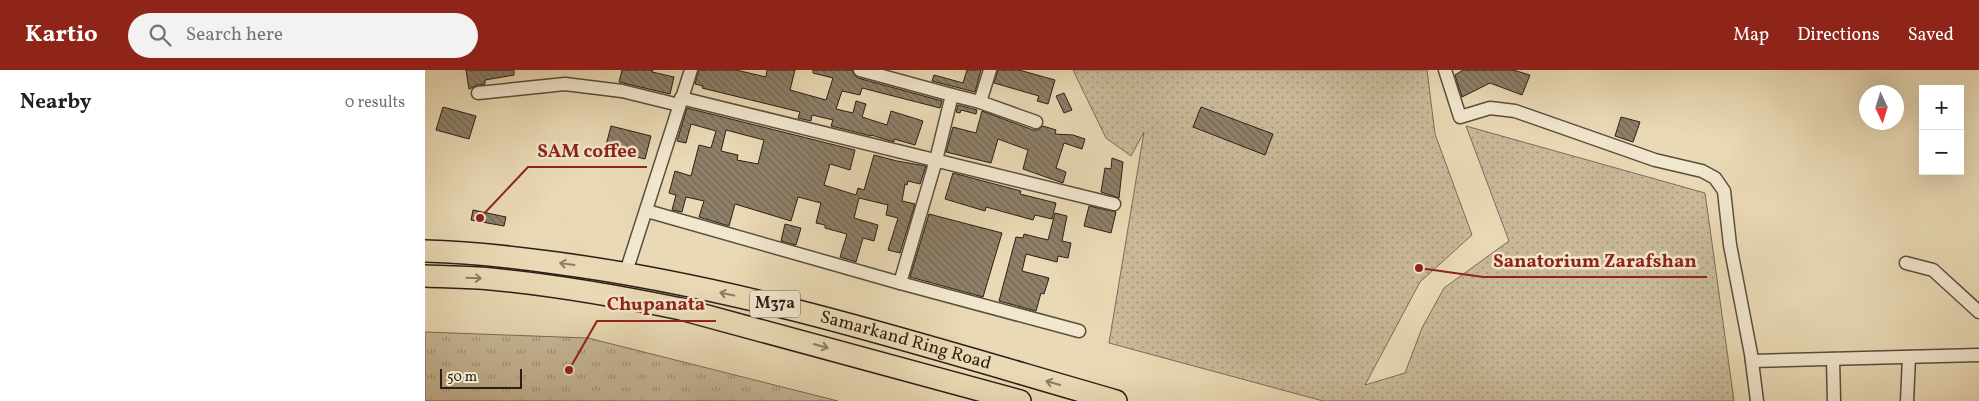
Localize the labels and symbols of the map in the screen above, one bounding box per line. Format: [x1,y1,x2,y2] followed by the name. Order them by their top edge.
[1859,85,1904,130] north arrow
[528,133,647,167] callout: SAM coffee
[537,139,637,165] text: SAM coffee
[1483,243,1707,277] callout: Sanatorium Zarafshan
[1493,249,1697,275] text: Sanatorium Zarafshan
[560,259,576,269] one-way arrow
[465,273,481,283] one-way arrow
[597,287,716,321] callout: Chupanata
[720,289,736,298] one-way arrow
[750,290,800,318] road number: M37a
[607,292,705,318] text: Chupanata
[817,305,994,376] street label: Samarkand Ring Road
[813,342,829,352] one-way arrow
[440,366,523,389] scale bar
[1045,377,1061,387] one-way arrow

